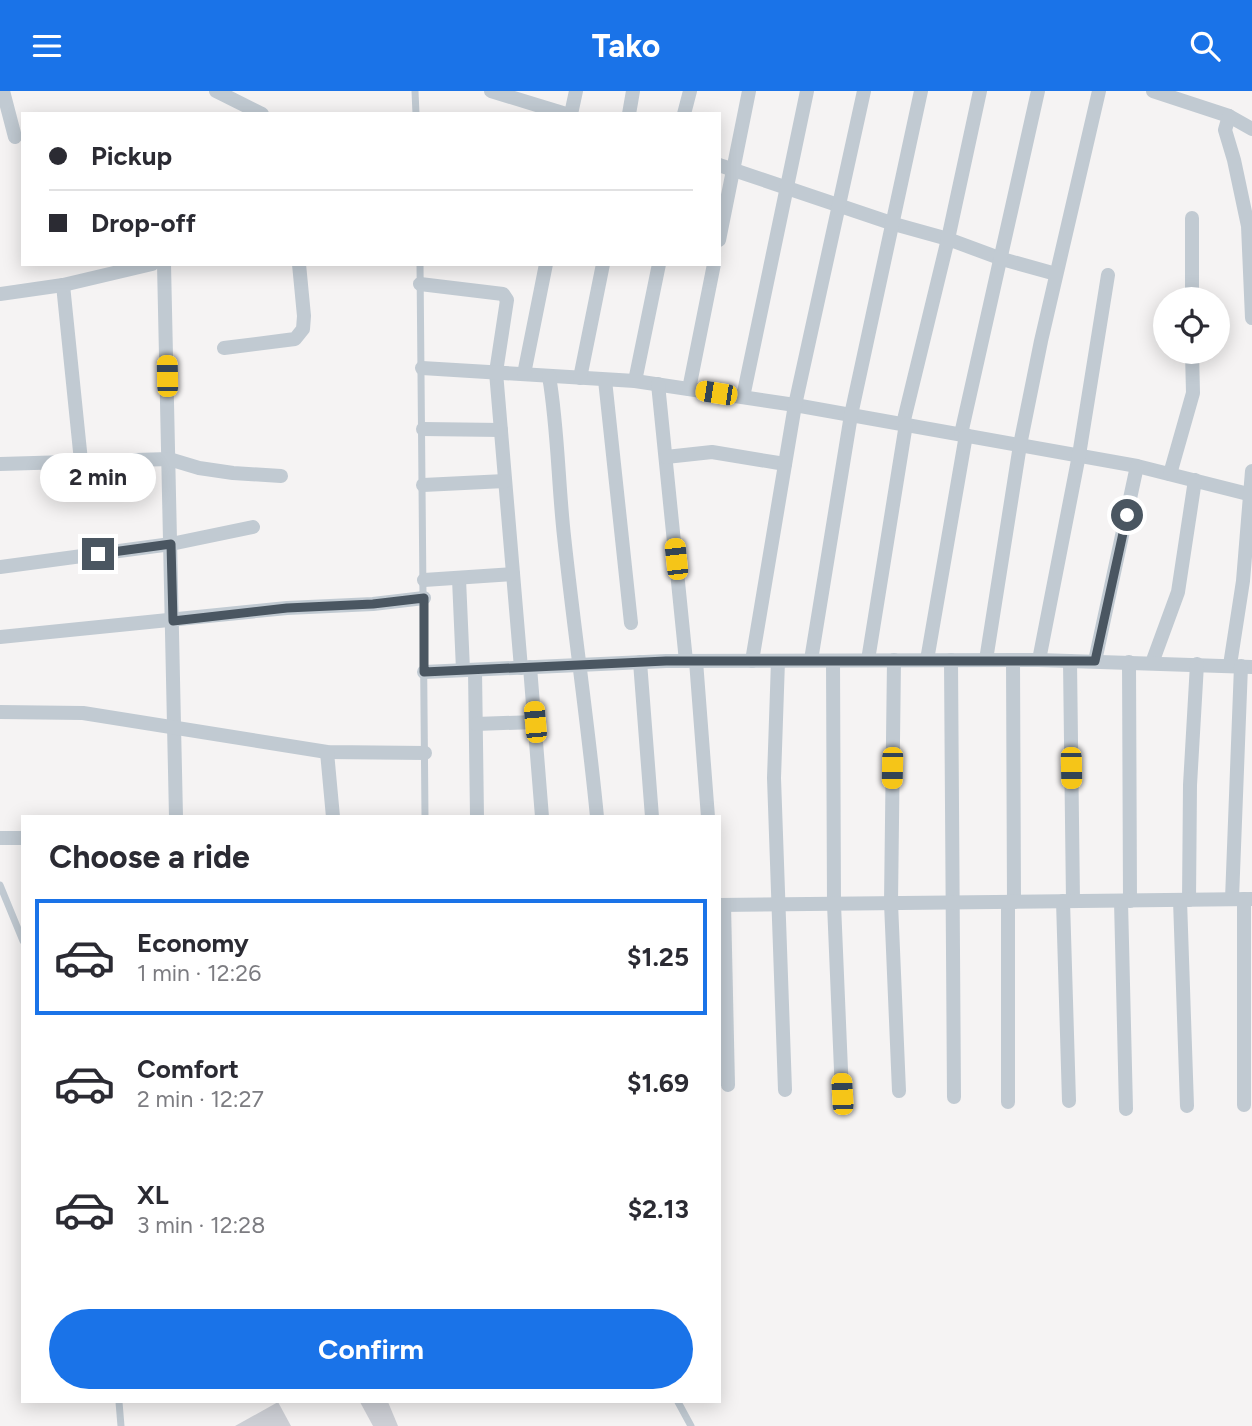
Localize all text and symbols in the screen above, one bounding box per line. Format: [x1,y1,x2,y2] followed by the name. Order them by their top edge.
[28,27,66,65] icon: menu
[592,27,660,65] text: Tako
[1186,27,1224,65] icon: search
[91,140,172,172] text: Pickup
[91,207,196,239] text: Drop-off
[1153,287,1230,364] map controls
[1153,287,1230,364] button: locate
[157,355,178,397] car
[694,379,739,407] car
[40,453,156,501] callout: 2 min
[69,463,127,491] text: 2 min
[1111,499,1143,531] route start
[664,537,689,581] car
[82,538,114,570] route end
[523,700,548,744] car
[882,747,903,789] car
[1061,747,1082,789] car
[49,838,250,876] text: Choose a ride
[53,926,116,989] icon: car
[137,927,249,959] text: Economy
[627,941,689,973] text: $1.25
[137,959,261,987] text: 1 min · 12:26
[53,1052,116,1115] icon: car
[137,1053,239,1085] text: Comfort
[627,1067,689,1099] text: $1.69
[831,1072,854,1116] car
[137,1085,264,1113] text: 2 min · 12:27
[53,1178,116,1241] icon: car
[137,1179,169,1211] text: XL
[628,1193,689,1225] text: $2.13
[137,1211,265,1239] text: 3 min · 12:28
[49,1309,693,1389] button: Confirm

